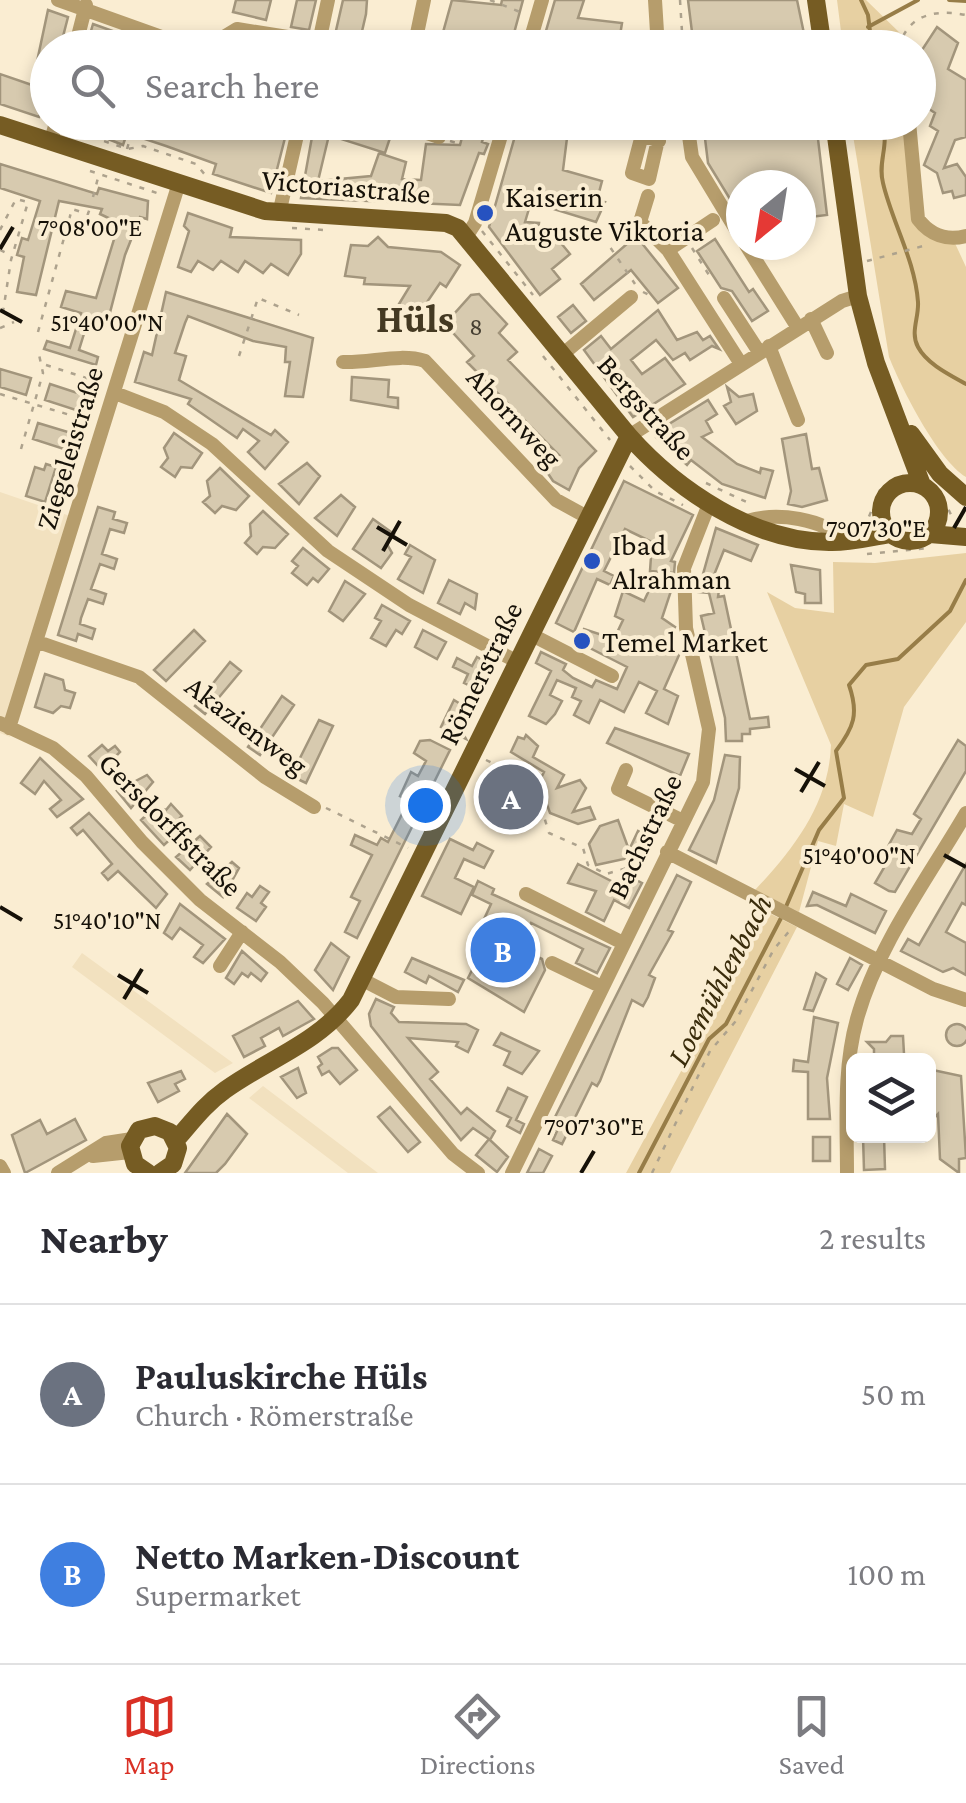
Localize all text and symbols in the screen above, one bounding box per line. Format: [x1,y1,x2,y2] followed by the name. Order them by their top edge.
[30,30,936,140] search box
[65,58,120,113] icon: search
[145,64,319,106] text: Search here
[260,162,432,210] street label: Victoriastraße
[726,170,816,260] north arrow
[505,180,704,248] place label: Kaiserin Auguste Viktoria
[474,202,496,224] marker: Kaiserin Auguste Viktoria
[38,214,142,241] text: 7°08'00"E
[376,296,454,341] district label: Hüls
[50,309,164,336] text: 51°40'00"N
[469,313,483,340] house number: 8
[591,348,703,467] street label: Bergstraße
[460,360,569,474] street label: Ahornweg
[29,363,110,534] street label: Ziegeleistraße
[826,515,926,542] text: 7°07'30"E
[612,528,731,595] place label: Ibad Alrahman
[581,550,603,572] marker: Ibad Alrahman
[431,596,529,750] street label: Römerstraße
[602,625,769,658] place label: Temel Market
[571,630,593,652] marker: Temel Market
[179,668,315,782] street label: Akazienweg
[93,746,249,902] street label: Gersdorffstraße
[478,760,544,834] pin: A
[600,768,688,904] street label: Bachstraße
[400,780,451,831] your location
[802,842,916,869] text: 51°40'00"N
[659,888,779,1072] water label: Loemühlenbach
[53,907,161,934] text: 51°40'10"N
[470,912,536,988] pin: B
[846,1053,936,1143] map controls
[846,1053,936,1143] button: layers
[544,1113,644,1140] text: 7°07'30"E
[40,1215,168,1262] text: Nearby
[819,1220,926,1256] text: 2 results
[135,1355,427,1397] text: Pauluskirche Hüls
[63,1376,82,1412] text: A
[861,1376,926,1412] text: 50 m
[135,1397,413,1433] text: Church · Römerstraße
[135,1535,519,1577] text: Netto Marken-Discount
[63,1556,82,1592] text: B
[847,1556,926,1592] text: 100 m
[135,1577,301,1613] text: Supermarket
[122,1689,177,1780] tab: Map
[420,1689,536,1780] tab: Directions
[779,1689,844,1780] tab: Saved

